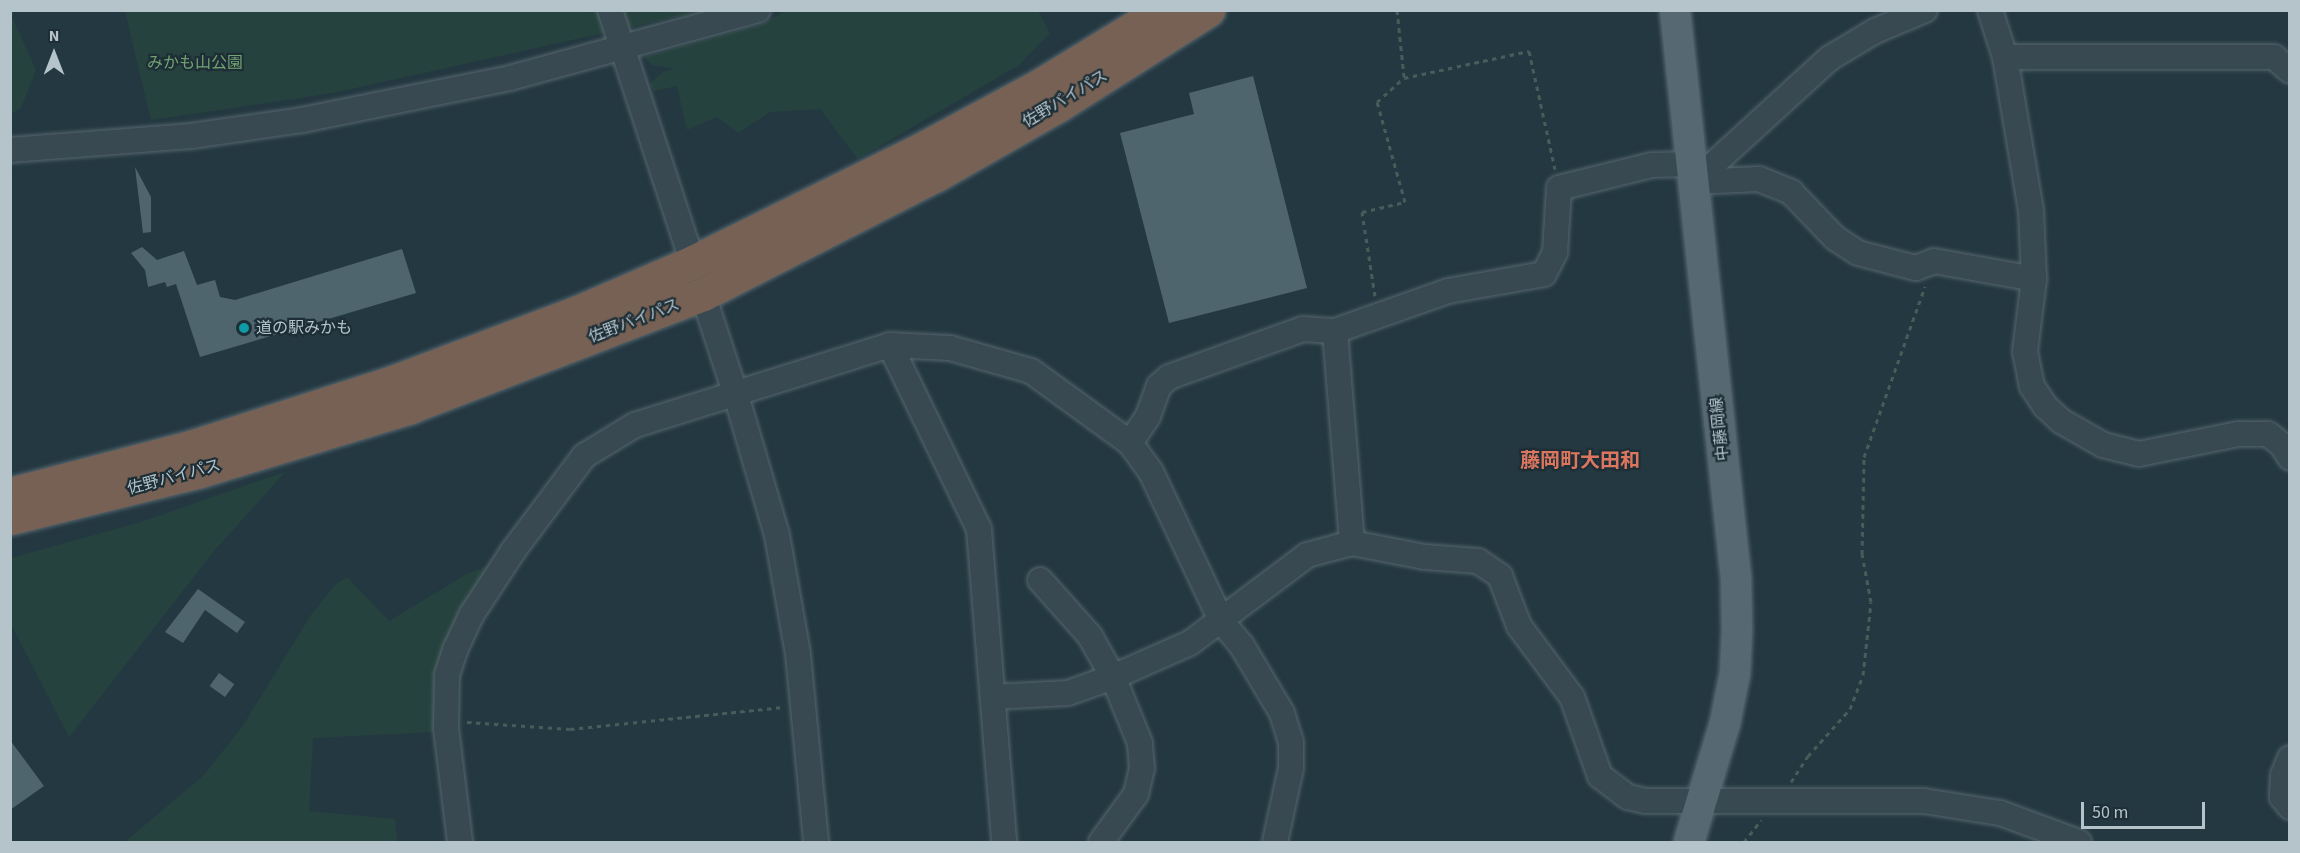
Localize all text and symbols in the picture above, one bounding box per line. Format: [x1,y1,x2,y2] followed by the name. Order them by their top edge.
[24,24,84,84] north arrow
[49,25,59,47] text: N
[147,53,243,73] park label: みかも山公園
[1019,66,1111,132] street label: 佐野バイパス
[586,295,682,347] street label: 佐野バイパス
[256,318,352,338] place label: 道の駅みかも
[237,321,251,335] marker: 道の駅みかも
[1707,396,1733,462] street label: 中藤岡線
[1520,449,1640,473] district label: 藤岡町大田和
[125,455,223,499] street label: 佐野バイパス
[2084,790,2208,828] scale bar
[2092,800,2128,825] text: 50 m

